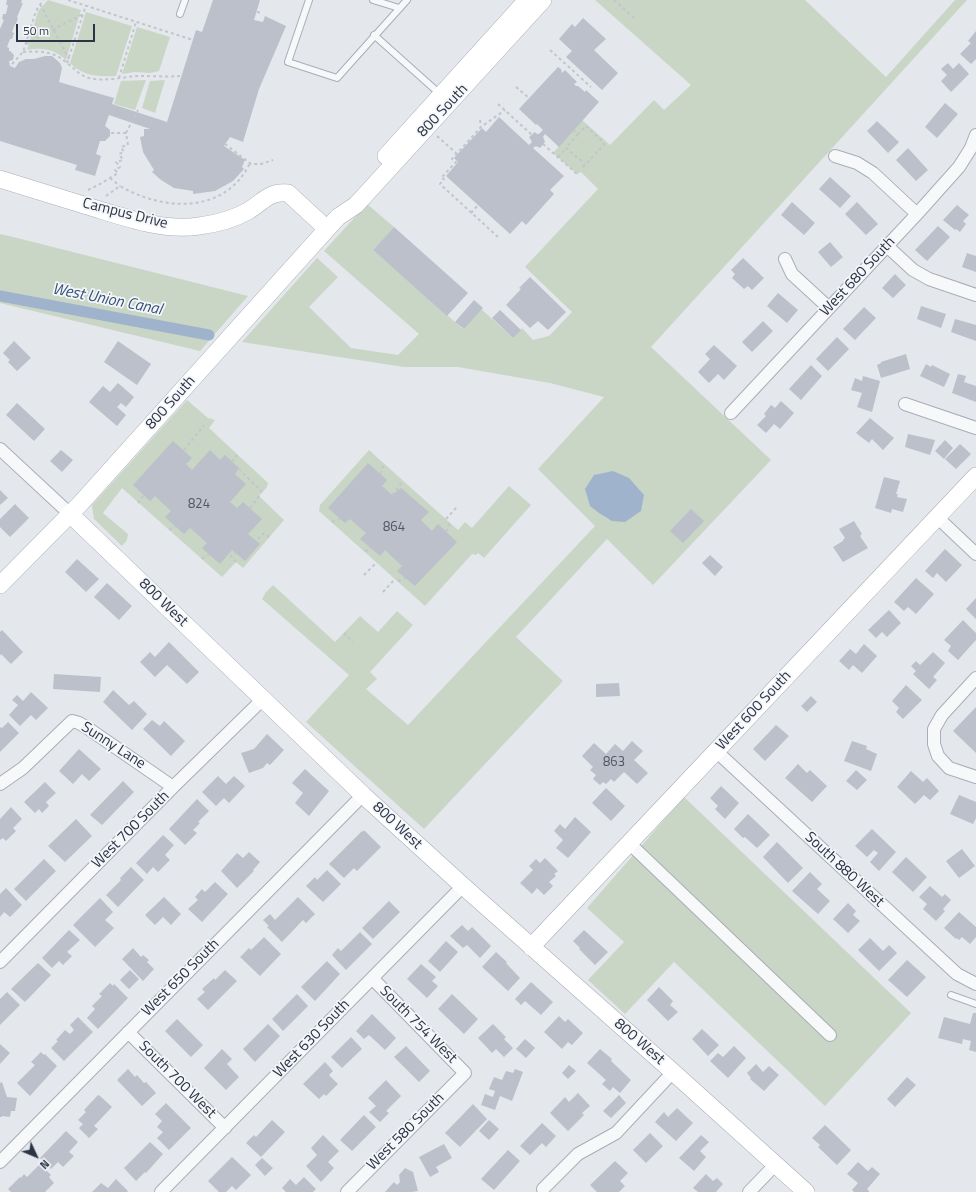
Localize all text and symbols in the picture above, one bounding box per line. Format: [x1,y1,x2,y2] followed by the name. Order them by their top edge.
[18,16,97,42] scale bar
[23,21,49,40] text: 50 m
[414,81,472,141] street label: 800 South
[81,195,169,233] street label: Campus Drive
[817,234,899,320] street label: West 680 South
[51,280,163,320] water label: West Union Canal
[142,373,200,433] street label: 800 South
[188,497,210,513] house number: 824
[383,520,405,536] house number: 864
[135,575,191,631] street label: 800 West
[713,668,795,754] street label: West 600 South
[77,719,149,773] street label: Sunny Lane
[603,755,625,771] house number: 863
[89,788,173,872] street label: West 700 South
[368,799,426,853] street label: 800 West
[801,829,887,911] street label: South 880 West
[139,936,223,1020] street label: West 650 South
[376,983,460,1067] street label: South 754 West
[270,996,354,1082] street label: West 630 South
[610,1015,668,1069] street label: 800 West
[135,1038,219,1122] street label: South 700 West
[364,1090,448,1174] street label: West 580 South
[16,1136,56,1176] north arrow
[36,1156,53,1173] text: N

